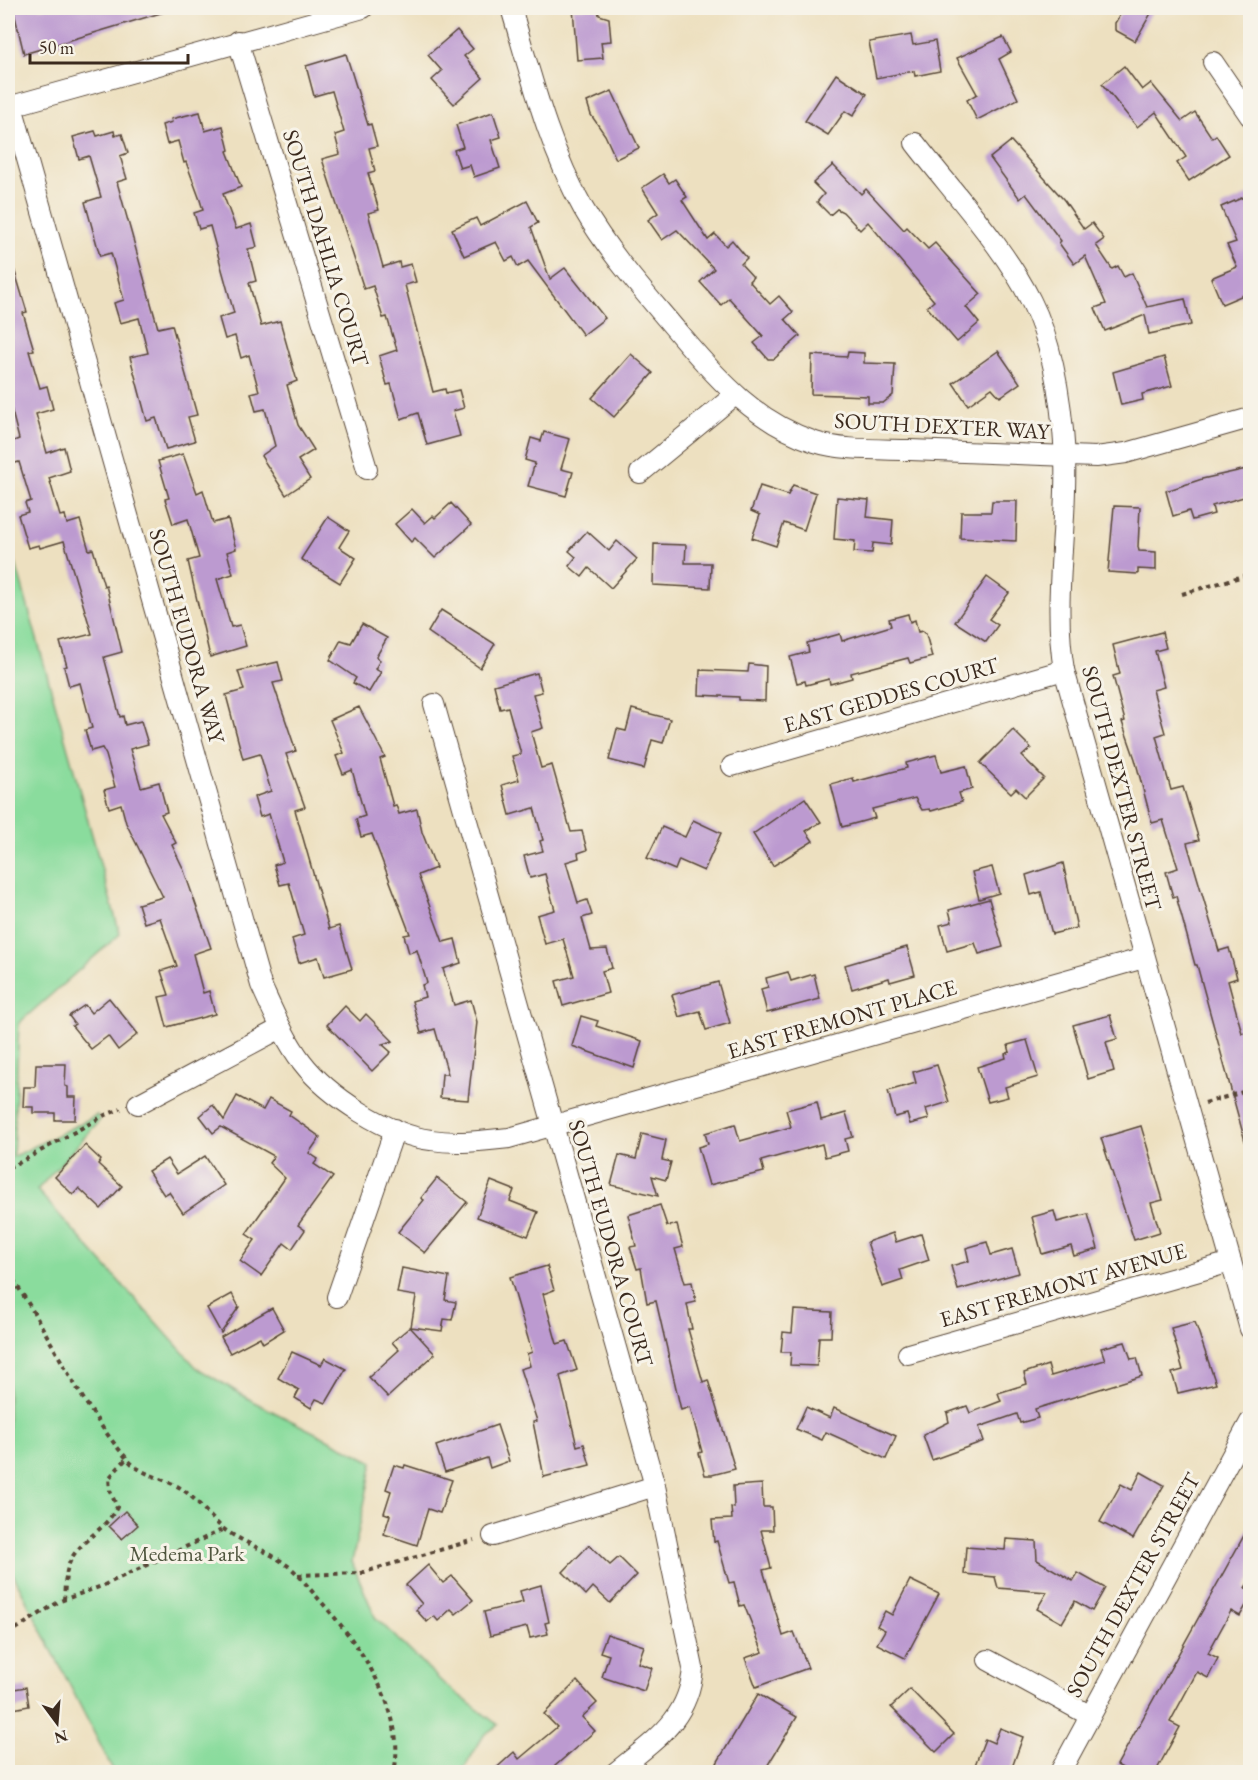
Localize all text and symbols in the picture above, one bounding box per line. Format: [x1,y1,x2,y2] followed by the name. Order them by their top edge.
[30,27,188,65] scale bar
[39,36,74,59] text: 50 m
[276,126,376,370] street label: SOUTH DAHLIA COURT
[834,406,1052,446] street label: SOUTH DEXTER WAY
[142,525,232,748] street label: SOUTH EUDORA WAY
[780,650,1002,740] street label: EAST GEDDES COURT
[1075,662,1169,914] street label: SOUTH DEXTER STREET
[724,972,960,1066] street label: EAST FREMONT PLACE
[562,1116,660,1370] street label: SOUTH EUDORA COURT
[936,1236,1190,1334] street label: EAST FREMONT AVENUE
[1059,1467,1207,1702] street label: SOUTH DEXTER STREET
[129,1539,245,1568] park label: Medema Park
[27,1693,87,1753] north arrow
[52,1725,70,1749] text: N

